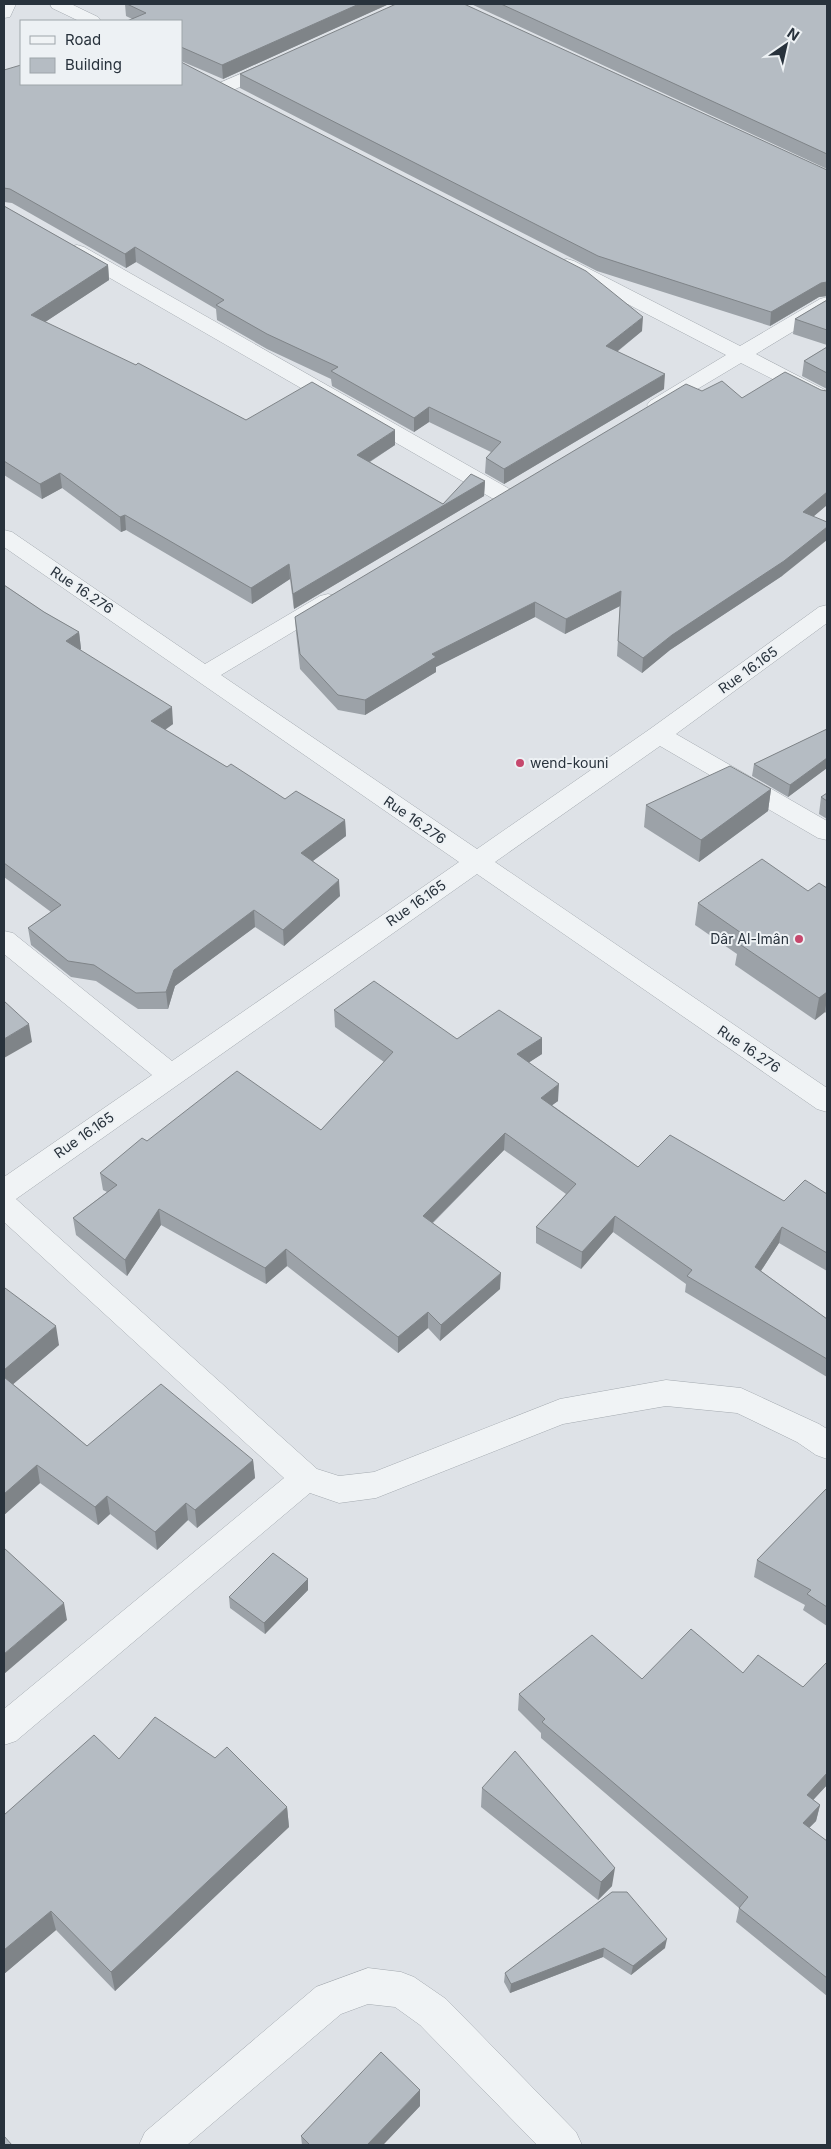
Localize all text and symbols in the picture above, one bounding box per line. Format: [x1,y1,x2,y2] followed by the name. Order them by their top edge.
[20,20,182,85] legend
[761,20,811,70] north arrow
[784,24,803,44] text: N
[65,30,101,49] text: Road
[65,55,122,74] text: Building
[48,562,117,617] street label: Rue 16.276
[715,642,781,697] street label: Rue 16.165
[530,754,608,771] place label: wend-kouni
[514,757,526,769] marker: wend-kouni
[381,792,450,847] street label: Rue 16.276
[383,876,449,929] street label: Rue 16.165
[710,930,789,947] place label: Dâr Al-Imân
[793,933,805,945] marker: Dâr Al-Imân
[715,1021,784,1076] street label: Rue 16.276
[51,1108,117,1161] street label: Rue 16.165

